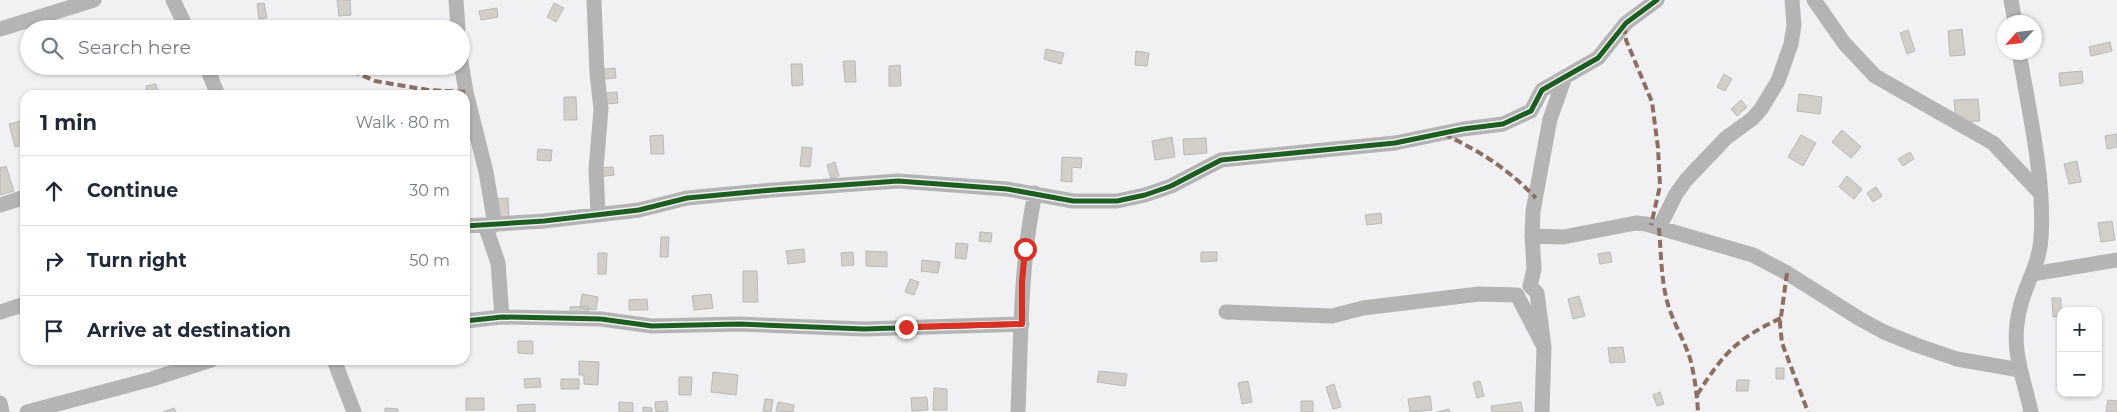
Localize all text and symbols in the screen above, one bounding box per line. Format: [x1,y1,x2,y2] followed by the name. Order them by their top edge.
[1997,15,2042,60] north arrow
[20,20,470,75] search box
[38,34,66,62] icon: search
[78,36,191,59] text: Search here
[40,110,97,135] text: 1 min
[355,113,450,132] text: Walk · 80 m
[40,177,68,205] icon: ahead
[87,179,178,202] text: Continue
[409,181,450,200] text: 30 m
[1014,238,1037,261] route start
[40,247,68,275] icon: right
[87,249,187,272] text: Turn right
[409,251,450,270] text: 50 m
[2057,307,2102,397] map controls
[2057,307,2102,352] button: +
[895,316,918,339] route end
[40,317,68,345] icon: arrive
[87,319,291,342] text: Arrive at destination
[2057,352,2102,397] button: −

